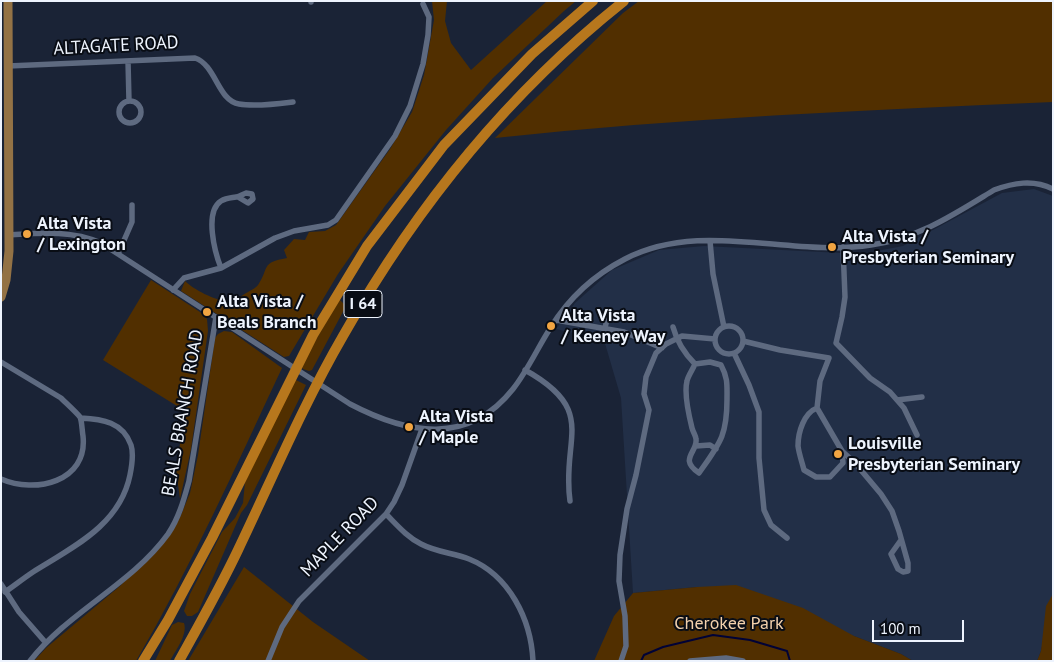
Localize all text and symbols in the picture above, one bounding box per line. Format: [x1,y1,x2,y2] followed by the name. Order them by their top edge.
[53,32,179,60] street label: ALTAGATE ROAD
[37,213,126,255] place label: Alta Vista / Lexington
[842,226,1014,268] place label: Alta Vista / Presbyterian Seminary
[21,228,33,240] marker: Alta Vista / Lexington
[826,241,838,253] marker: Alta Vista / Presbyterian Seminary
[344,290,382,318] road number: I 64
[217,291,316,334] place label: Alta Vista / Beals Branch
[561,305,665,348] place label: Alta Vista / Keeney Way
[201,306,213,318] marker: Alta Vista / Beals Branch
[545,320,557,332] marker: Alta Vista / Keeney Way
[158,328,208,498] street label: BEALS BRANCH ROAD
[419,406,493,448] place label: Alta Vista / Maple
[403,421,415,433] marker: Alta Vista / Maple
[848,433,1020,476] place label: Louisville Presbyterian Seminary
[832,448,844,460] marker: Louisville Presbyterian Seminary
[297,493,383,581] street label: MAPLE ROAD
[874,610,966,642] scale bar
[674,613,784,635] park label: Cherokee Park
[880,619,921,638] text: 100 m

